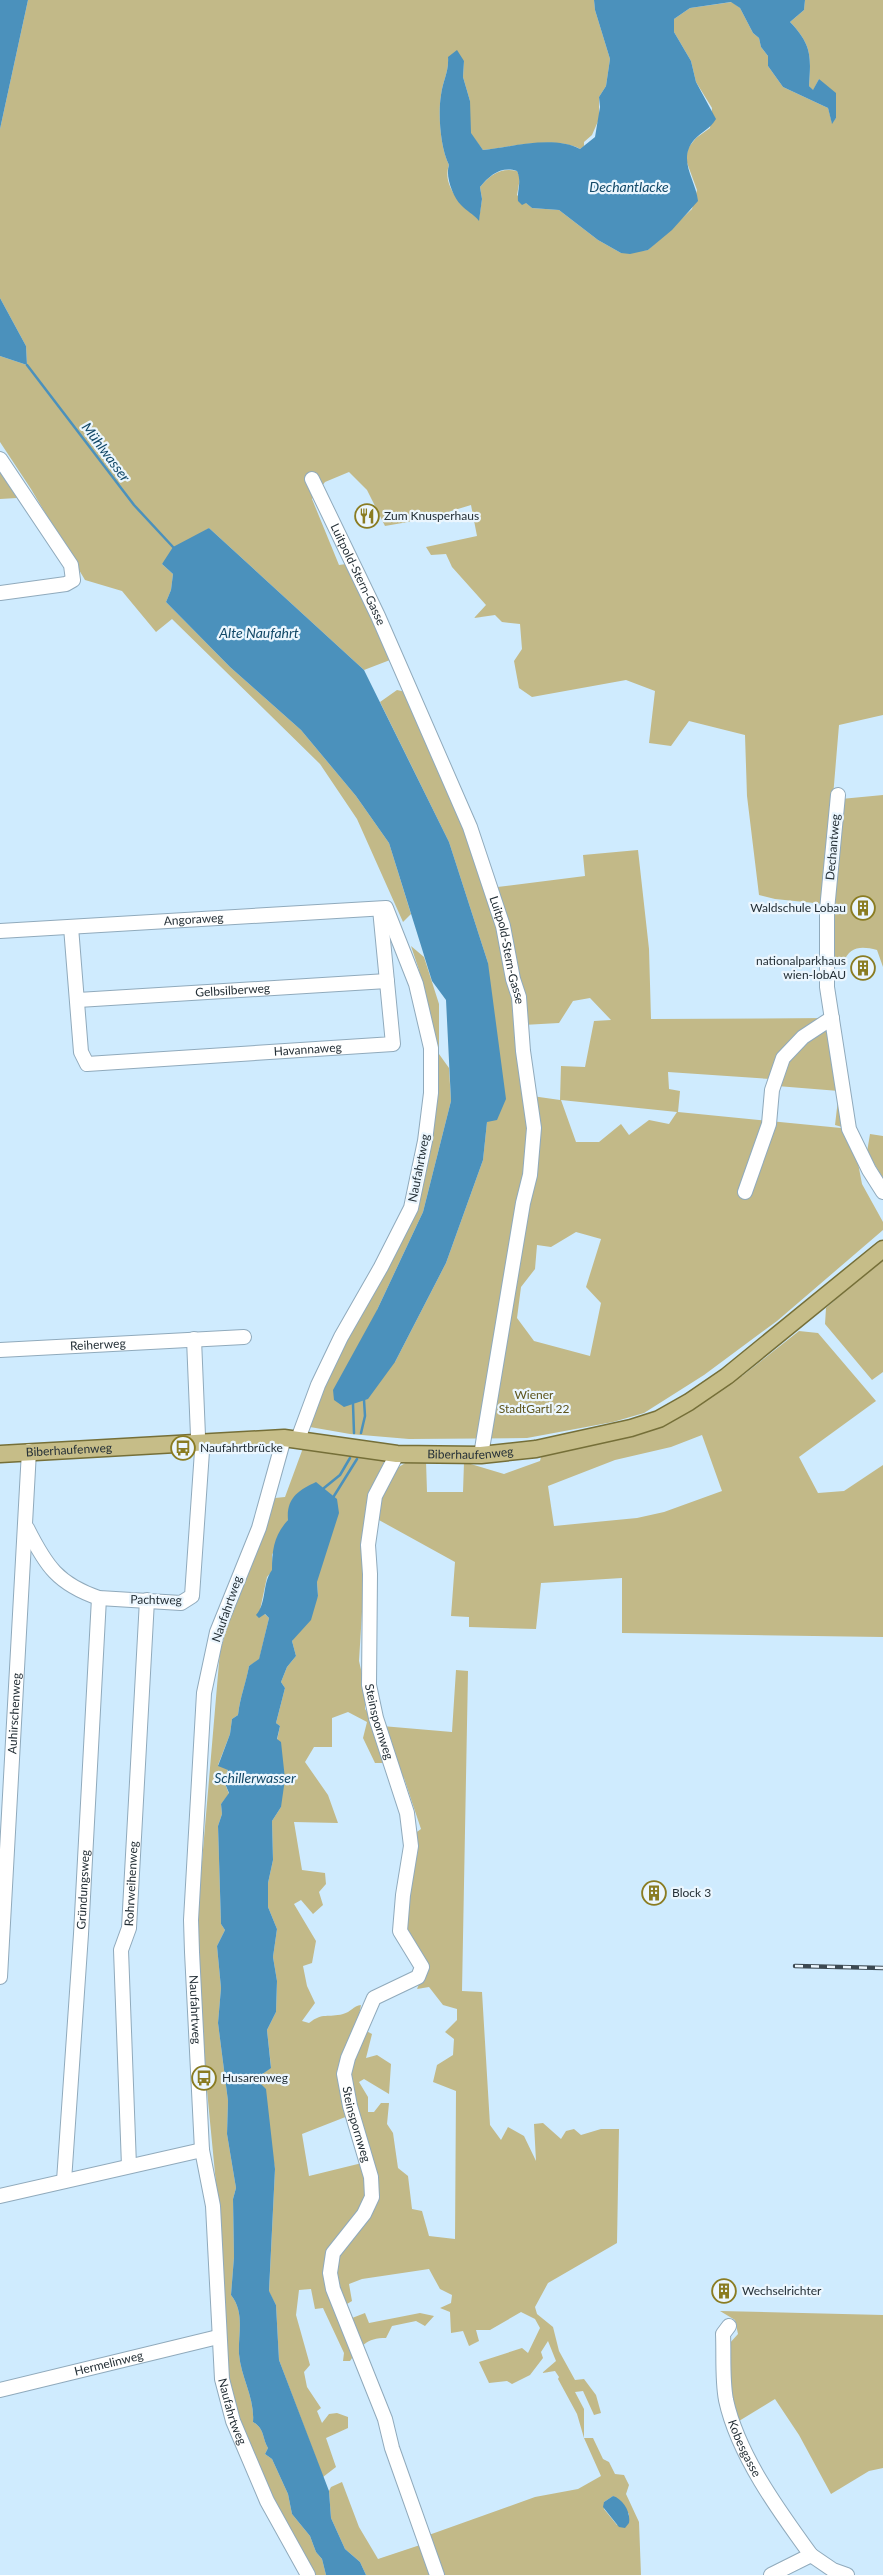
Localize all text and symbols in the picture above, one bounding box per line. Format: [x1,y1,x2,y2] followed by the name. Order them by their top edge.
[589,178,669,195] water label: Dechantlacke
[79,419,134,485] water label: Mühlwasser
[354,503,380,529] restaurant icon: Zum Knusperhaus
[384,508,479,523] place label: Zum Knusperhaus
[328,521,389,628] street label: Luitpold-Stern-Gasse
[218,624,299,641] water label: Alte Naufahrt
[822,813,843,881] street label: Dechantweg
[486,894,528,1005] street label: Luitpold-Stern-Gasse
[850,895,876,921] building icon: Waldschule Lobau
[750,900,846,915] place label: Waldschule Lobau
[163,910,224,928] street label: Angoraweg
[756,953,846,982] place label: nationalparkhaus wien-lobAU
[850,955,876,981] building icon: nationalparkhaus wien-lobAU
[195,980,271,1000] street label: Gelbsilberweg
[273,1039,342,1059] street label: Havannaweg
[405,1133,432,1203] street label: Naufahrtweg
[70,1335,126,1353] street label: Reiherweg
[499,1387,569,1416] park label: Wiener StadtGartl 22
[170,1435,196,1461] bus stop icon: Naufahrtbrücke
[25,1440,112,1460] street label: Biberhaufenweg
[200,1440,283,1455] place label: Naufahrtbrücke
[427,1444,514,1462] street label: Biberhaufenweg
[208,1574,245,1644] street label: Naufahrtweg
[130,1592,182,1607] street label: Pachtweg
[4,1672,24,1754] street label: Auhirschenweg
[362,1682,397,1761] street label: Steinspornweg
[214,1769,296,1786] water label: Schillerwasser
[121,1841,141,1927] street label: Rohrweihenweg
[73,1849,93,1930] street label: Gründungsweg
[641,1880,667,1906] building icon: Block 3
[672,1885,711,1900] place label: Block 3
[186,1975,205,2044] street label: Naufahrtweg
[191,2065,217,2091] bus stop icon: Husarenweg
[222,2070,288,2085] place label: Husarenweg
[339,2085,374,2164] street label: Steinspornweg
[711,2278,737,2304] building icon: Wechselrichter
[742,2283,822,2298] place label: Wechselrichter
[73,2347,145,2379] street label: Hermelinweg
[215,2377,250,2447] street label: Naufahrtweg
[725,2418,765,2479] street label: Kobesgasse

